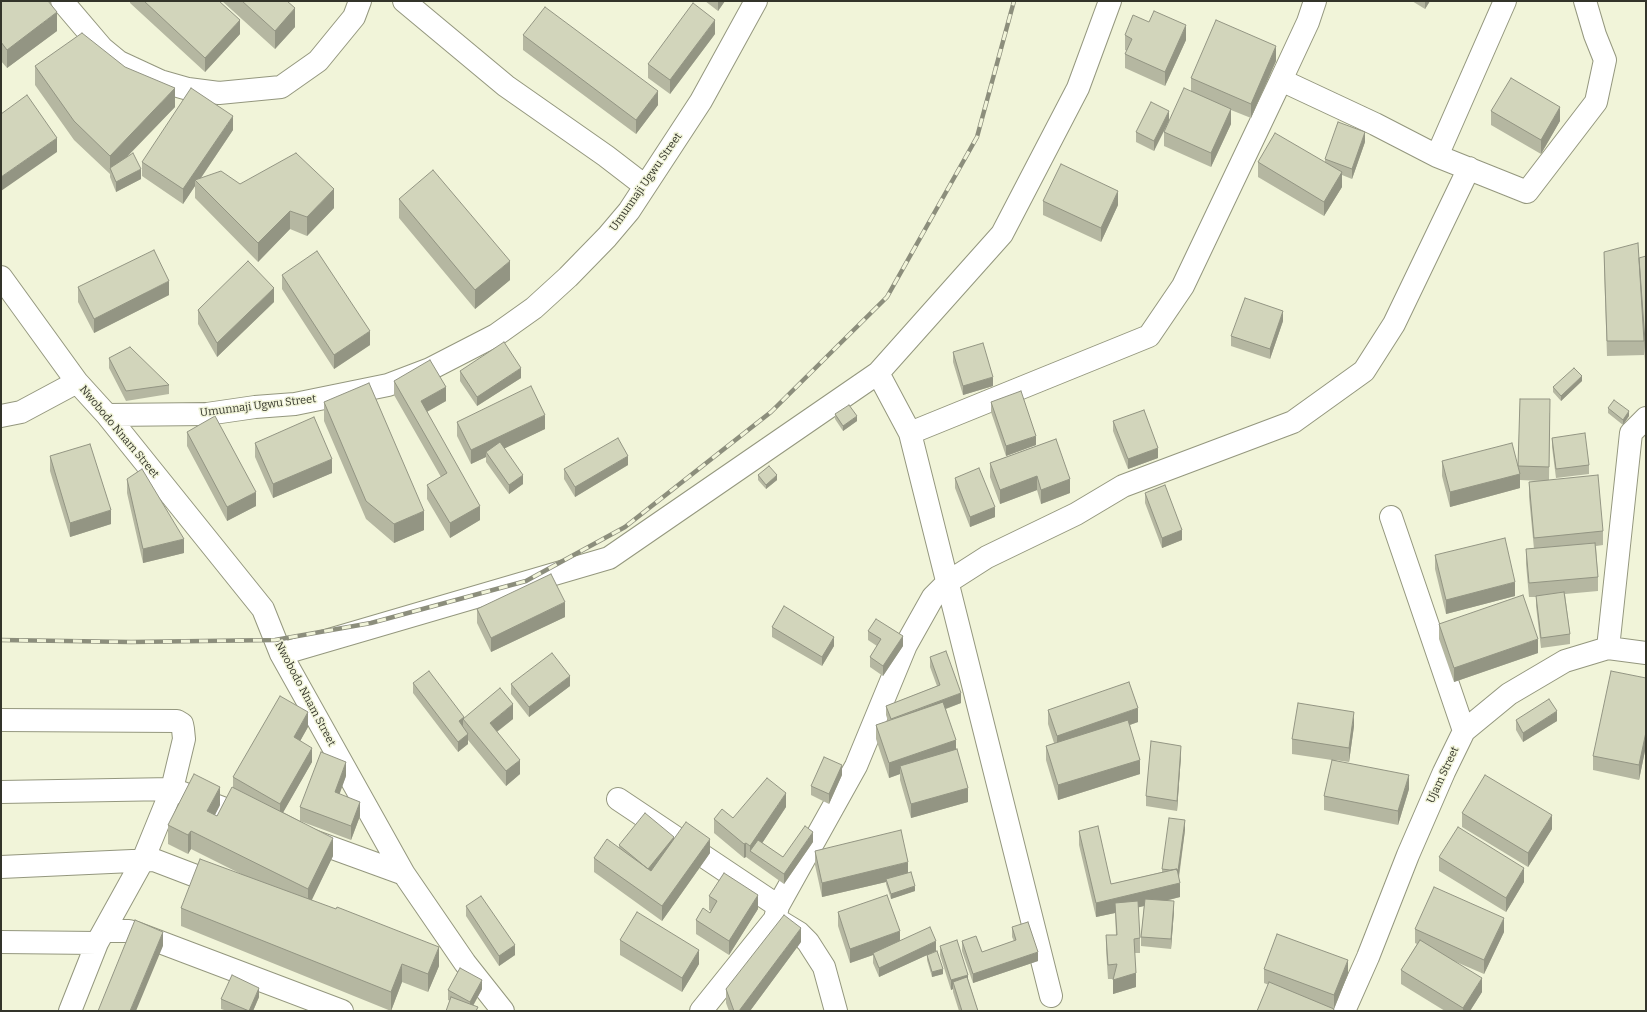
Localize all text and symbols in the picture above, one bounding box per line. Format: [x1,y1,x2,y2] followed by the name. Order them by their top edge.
[607,130,685,234] street label: Umunnaji Ugwu Street
[76,383,162,481] street label: Nwobodo Nnam Street
[199,392,317,420] street label: Umunnaji Ugwu Street
[272,639,338,749] street label: Nwobodo Nnam Street
[1424,745,1462,805] street label: Ujam Street

